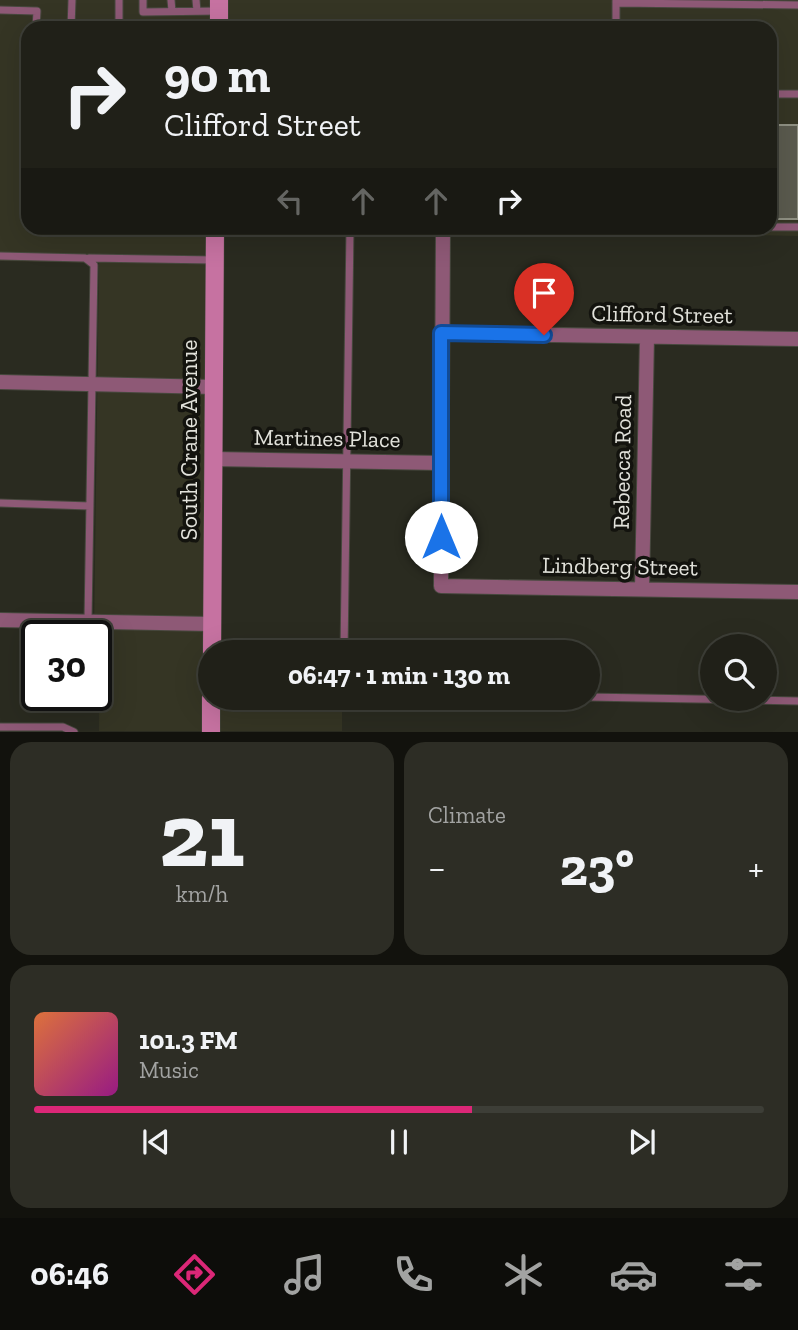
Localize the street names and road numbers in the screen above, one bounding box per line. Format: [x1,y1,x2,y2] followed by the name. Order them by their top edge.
[591,299,733,329] street label: Clifford Street
[175,340,203,540] street label: South Crane Avenue
[607,394,637,530] street label: Rebecca Road
[253,423,401,453] street label: Martines Place
[542,551,699,581] street label: Lindberg Street

